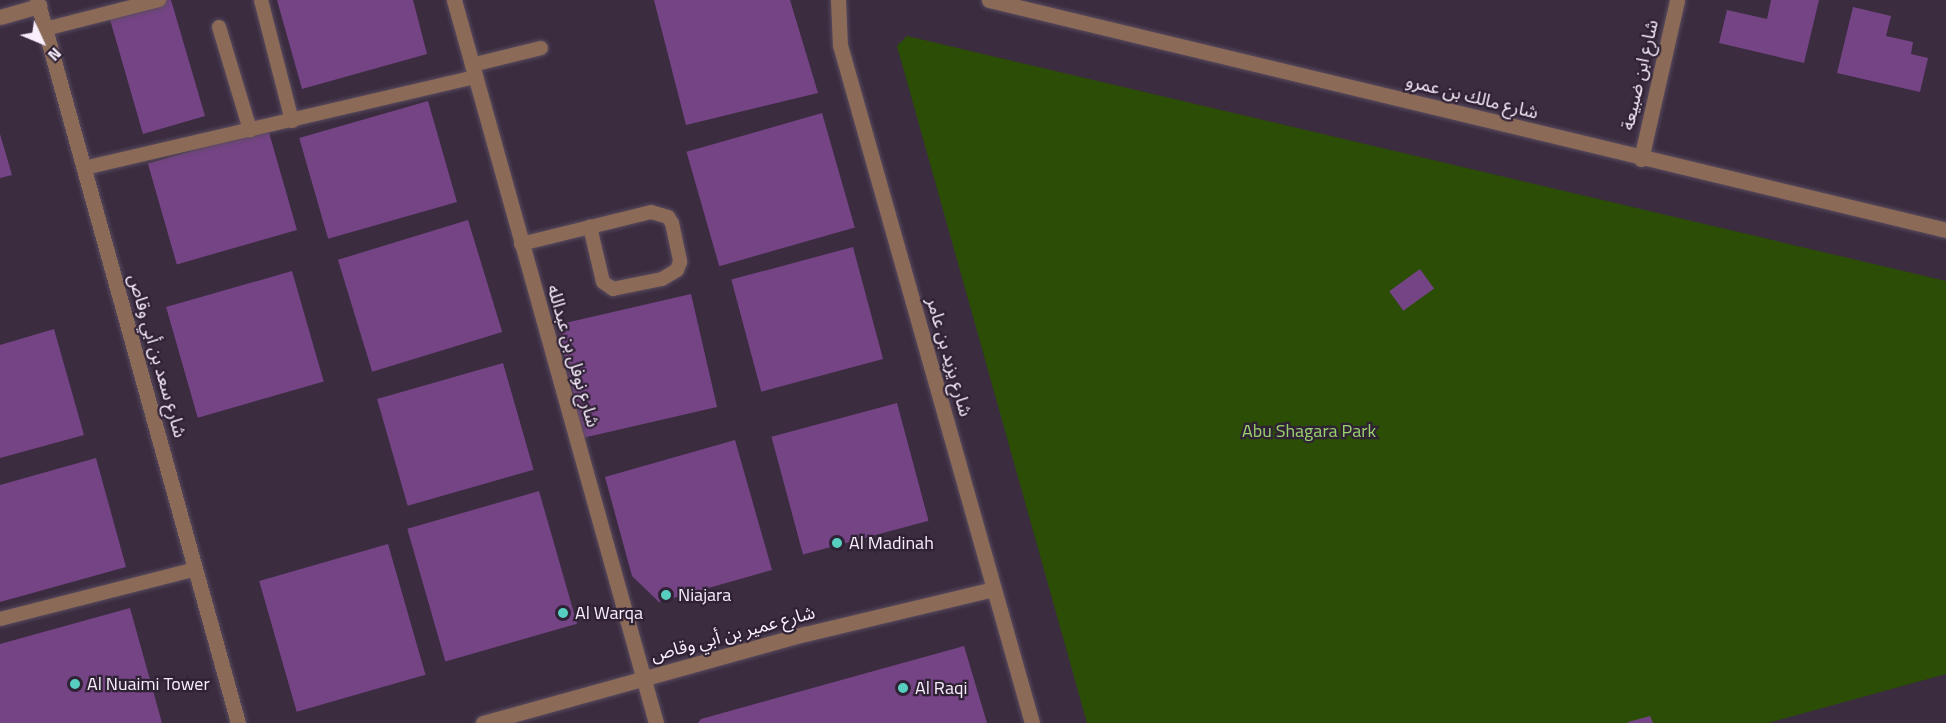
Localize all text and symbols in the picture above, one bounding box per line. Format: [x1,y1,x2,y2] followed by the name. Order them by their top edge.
[12,12,72,72] north arrow
[1617,18,1663,132] street label: شارع ابن ضبيعة
[42,42,67,67] text: N
[1404,70,1540,124] street label: شارع مالك بن عمرو
[123,272,191,440] street label: شارع سعد بن أبي وقاص
[542,282,604,430] street label: شارع نوفل بن عبدالله
[922,295,976,419] street label: شارع يزيد بن عامر
[1242,420,1376,442] park label: Abu Shagara Park
[849,532,934,554] place label: Al Madinah
[830,536,844,550] marker: Al Madinah
[678,584,731,606] place label: Niajara
[659,588,673,602] marker: Niajara
[575,602,643,624] place label: Al Warqa
[648,602,818,666] street label: شارع عمير بن أبي وقاص
[556,606,570,620] marker: Al Warqa
[87,673,210,695] place label: Al Nuaimi Tower
[68,677,82,691] marker: Al Nuaimi Tower
[915,677,967,699] place label: Al Raqi
[896,681,910,695] marker: Al Raqi

